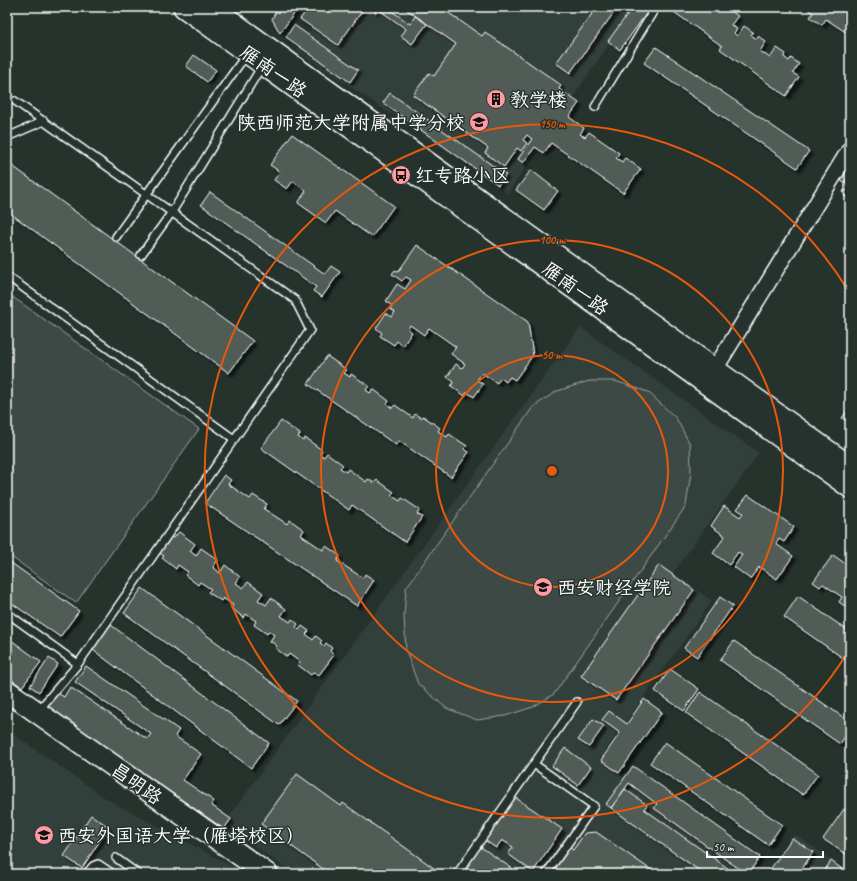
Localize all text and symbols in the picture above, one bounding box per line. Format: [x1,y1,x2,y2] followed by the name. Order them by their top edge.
[235,40,311,103] street label: 雁南一路
[485,88,507,110] building icon: 教学楼
[510,88,567,112] place label: 教学楼
[237,111,465,135] place label: 陕西师范大学附属中学分校
[468,111,490,133] school or university icon: 陕西师范大学附属中学分校
[539,116,566,132] text: 150 m
[390,164,412,186] bus stop icon: 红专路小区
[415,164,510,188] place label: 红专路小区
[539,232,566,248] text: 100 m
[538,257,613,321] street label: 雁南一路
[542,347,563,363] text: 50 m
[545,464,559,478] centre of rings
[532,576,554,598] school or university icon: 西安财经学院
[557,576,671,600] place label: 西安财经学院
[106,758,167,810] street label: 昌明路
[33,824,55,846] school or university icon: 西安外国语大学（雁塔校区）
[58,824,305,848] place label: 西安外国语大学（雁塔校区）
[707,833,823,859] scale bar
[713,839,735,855] text: 50 m

